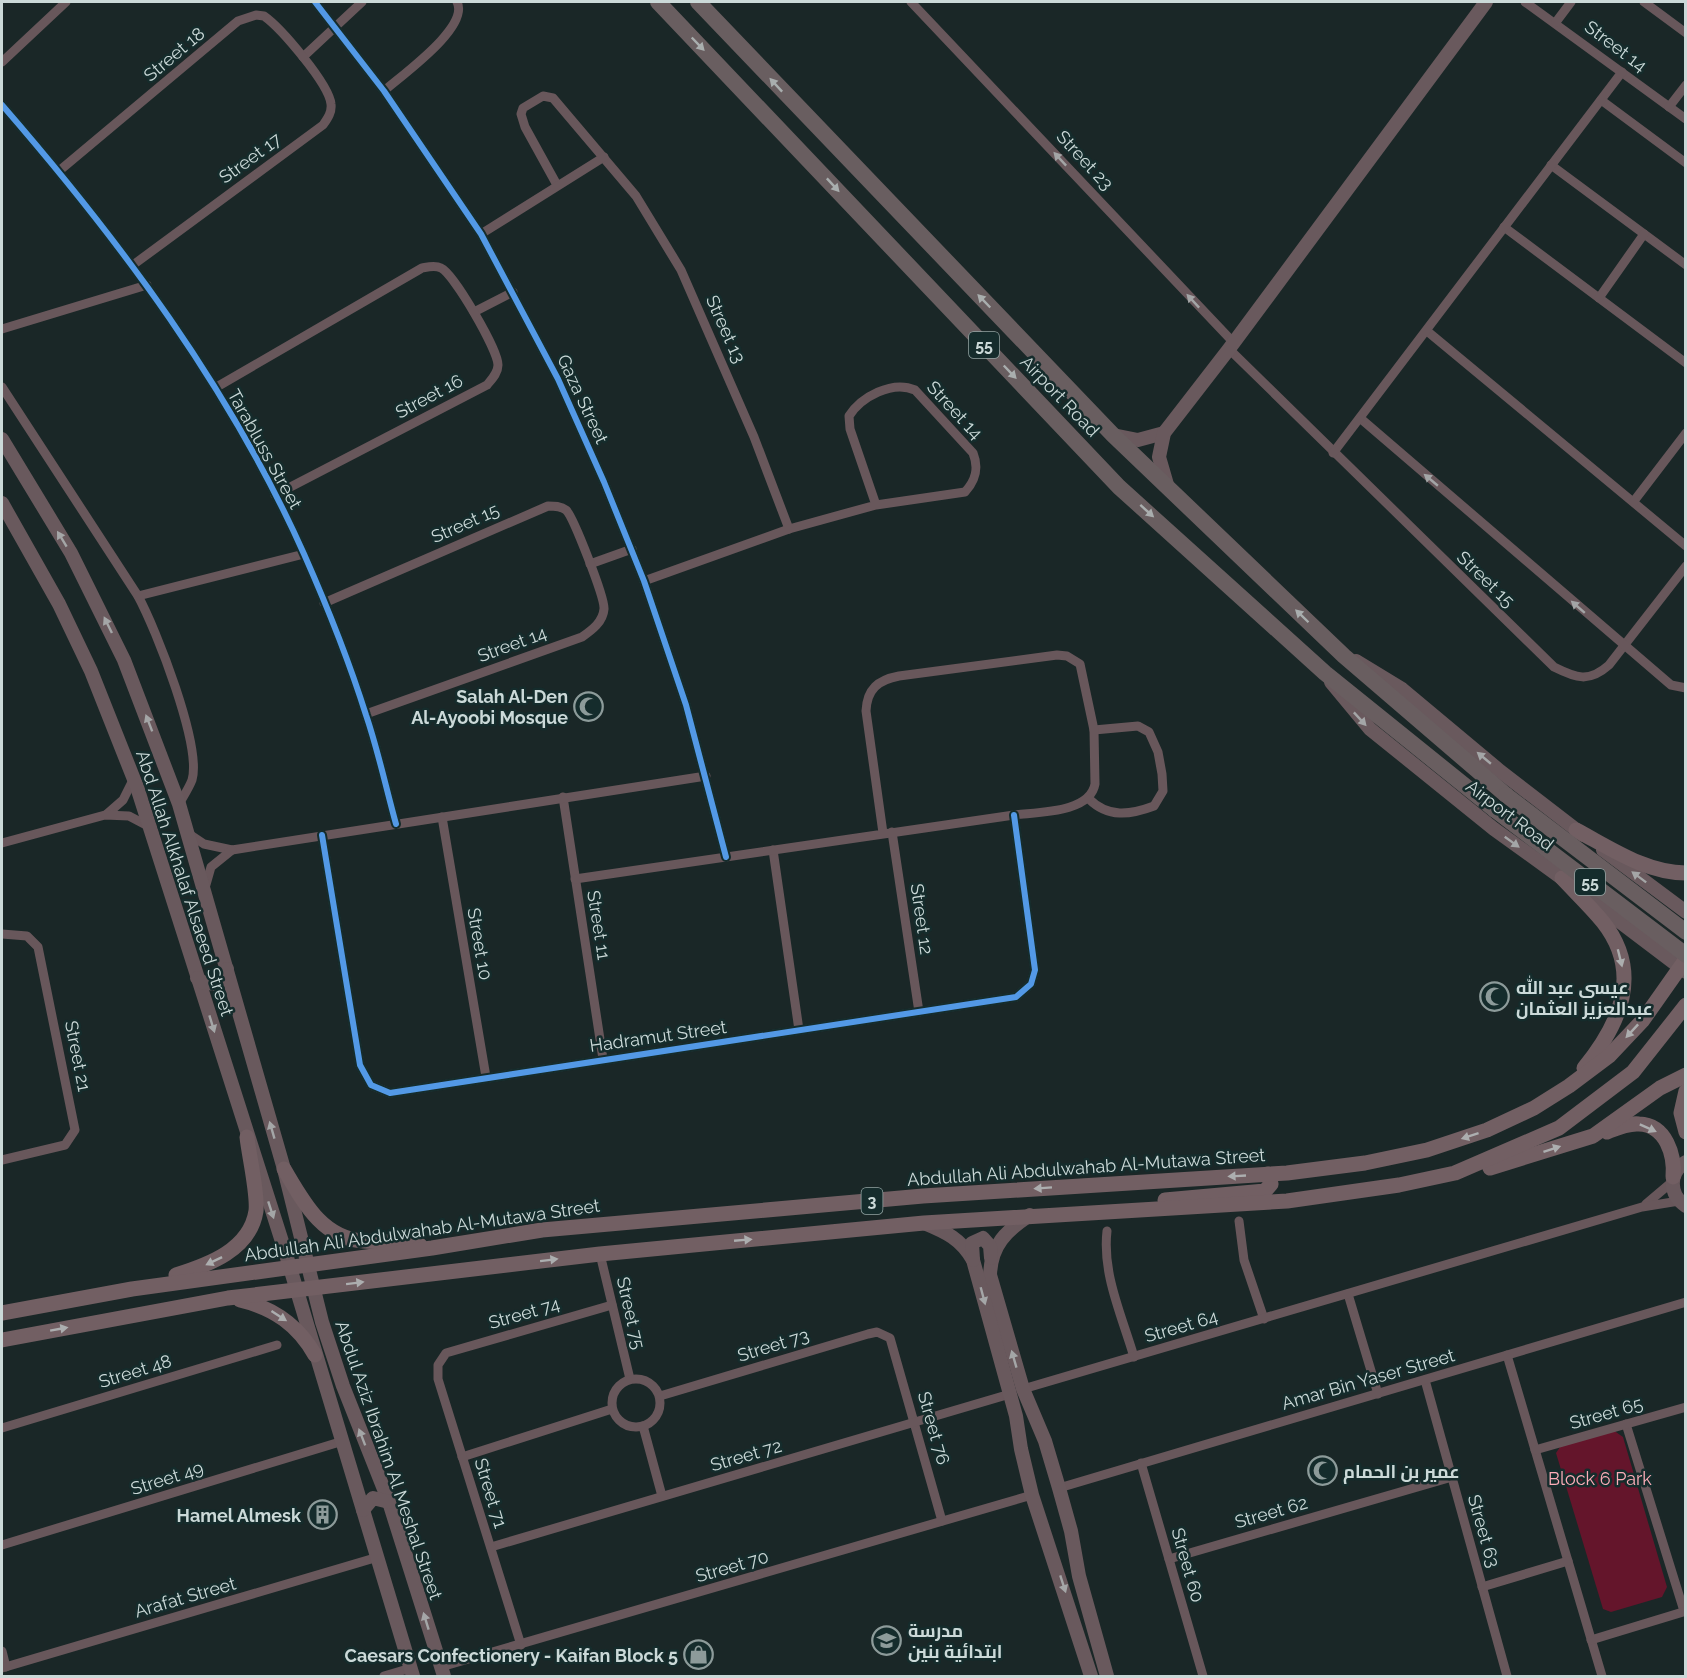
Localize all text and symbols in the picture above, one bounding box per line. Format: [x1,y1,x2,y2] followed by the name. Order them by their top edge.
[1581,16,1651,76] street label: Street 14
[139,23,209,85] street label: Street 18
[691,36,705,50] one-way arrow
[770,78,784,92] one-way arrow
[1052,126,1118,194] street label: Street 23
[215,128,285,188] street label: Street 17
[1053,152,1067,166] one-way arrow
[825,178,839,192] one-way arrow
[702,292,750,366] street label: Street 13
[1187,294,1201,308] one-way arrow
[977,295,991,309] one-way arrow
[969,332,999,358] road number: 55
[553,351,613,447] street label: Gaza Street
[1016,351,1104,441] street label: Airport Road
[1003,365,1017,380] one-way arrow
[392,370,466,422] street label: Street 16
[923,376,987,444] street label: Street 14
[223,385,307,513] street label: Tarabluss Street
[1423,473,1439,486] one-way arrow
[428,499,502,547] street label: Street 15
[1139,504,1154,517] one-way arrow
[57,531,68,547] one-way arrow
[1453,546,1519,612] street label: Street 15
[1571,601,1586,614] one-way arrow
[1295,609,1309,623] one-way arrow
[103,616,113,634] one-way arrow
[475,622,550,666] street label: Street 14
[411,686,568,728] place label: Salah Al-Den Al-Ayoobi Mosque
[573,690,605,722] mosque icon: Salah Al-Den Al-Ayoobi Mosque
[1353,712,1367,726] one-way arrow
[143,714,153,732] one-way arrow
[132,747,238,1019] street label: Abd Allah Alkhalaf Alsaeed Street
[1477,752,1492,765] one-way arrow
[1462,775,1558,855] street label: Airport Road
[1503,836,1519,848] one-way arrow
[1575,869,1605,895] road number: 55
[1631,871,1647,883] one-way arrow
[907,882,937,956] street label: Street 12
[583,889,615,961] street label: Street 11
[463,906,497,982] street label: Street 10
[1615,949,1625,967] one-way arrow
[1516,975,1653,1020] place label: عيسى عبد الله عبدالعزيز العثمان
[1479,981,1511,1013] mosque icon: عيسى عبد الله عبدالعزيز العثمان
[207,1015,217,1033] one-way arrow
[588,1016,728,1056] street label: Hadramut Street
[61,1019,95,1093] street label: Street 21
[1625,1024,1639,1039] one-way arrow
[267,1121,276,1139] one-way arrow
[1640,1123,1658,1133] one-way arrow
[1461,1132,1479,1141] one-way arrow
[906,1144,1266,1190] street label: Abdullah Ali Abdulwahab Al-Mutawa Street
[1543,1144,1561,1153] one-way arrow
[1228,1171,1247,1181] one-way arrow
[1033,1184,1052,1193] one-way arrow
[862,1188,882,1214] road number: 3
[243,1195,601,1265] street label: Abdullah Ali Abdulwahab Al-Mutawa Street
[267,1201,277,1219] one-way arrow
[733,1235,752,1245] one-way arrow
[540,1255,559,1265] one-way arrow
[205,1256,222,1266] one-way arrow
[612,1275,650,1351] street label: Street 75
[346,1279,365,1288] one-way arrow
[979,1287,988,1305] one-way arrow
[486,1293,562,1333] street label: Street 74
[1142,1306,1220,1346] street label: Street 64
[271,1310,287,1321] one-way arrow
[331,1318,447,1602] street label: Abdul Aziz Ibrahim Al Meshal Street
[50,1324,69,1333] one-way arrow
[735,1324,811,1366] street label: Street 73
[1279,1344,1457,1414] street label: Amar Bin Yaser Street
[96,1350,174,1392] street label: Street 48
[1009,1350,1019,1368] one-way arrow
[914,1389,954,1467] street label: Street 76
[1567,1392,1645,1433] street label: Street 65
[357,1428,366,1446] one-way arrow
[708,1435,784,1475] street label: Street 72
[1306,1455,1338,1487] mosque icon: عمير بن الحمام
[470,1456,512,1531] street label: Street 71
[128,1457,206,1499] street label: Street 49
[1343,1461,1460,1484] place label: عمير بن الحمام
[1548,1468,1652,1489] park label: Block 6 Park
[1232,1492,1310,1532] street label: Street 62
[1464,1492,1504,1570] street label: Street 63
[306,1499,338,1531] building icon: Hamel Almesk
[177,1505,302,1526] place label: Hamel Almesk
[1167,1525,1209,1605] street label: Street 60
[693,1546,771,1586] street label: Street 70
[132,1573,238,1621] street label: Arafat Street
[1059,1575,1069,1593] one-way arrow
[421,1612,431,1630] one-way arrow
[908,1620,1002,1663] place label: مدرسة ابتدائية بنين
[871,1624,903,1656] school or university icon: مدرسة ابتدائية بنين
[683,1639,715,1671] shop icon: Caesars Confectionery - Kaifan Block 5
[345,1645,678,1666] place label: Caesars Confectionery - Kaifan Block 5

